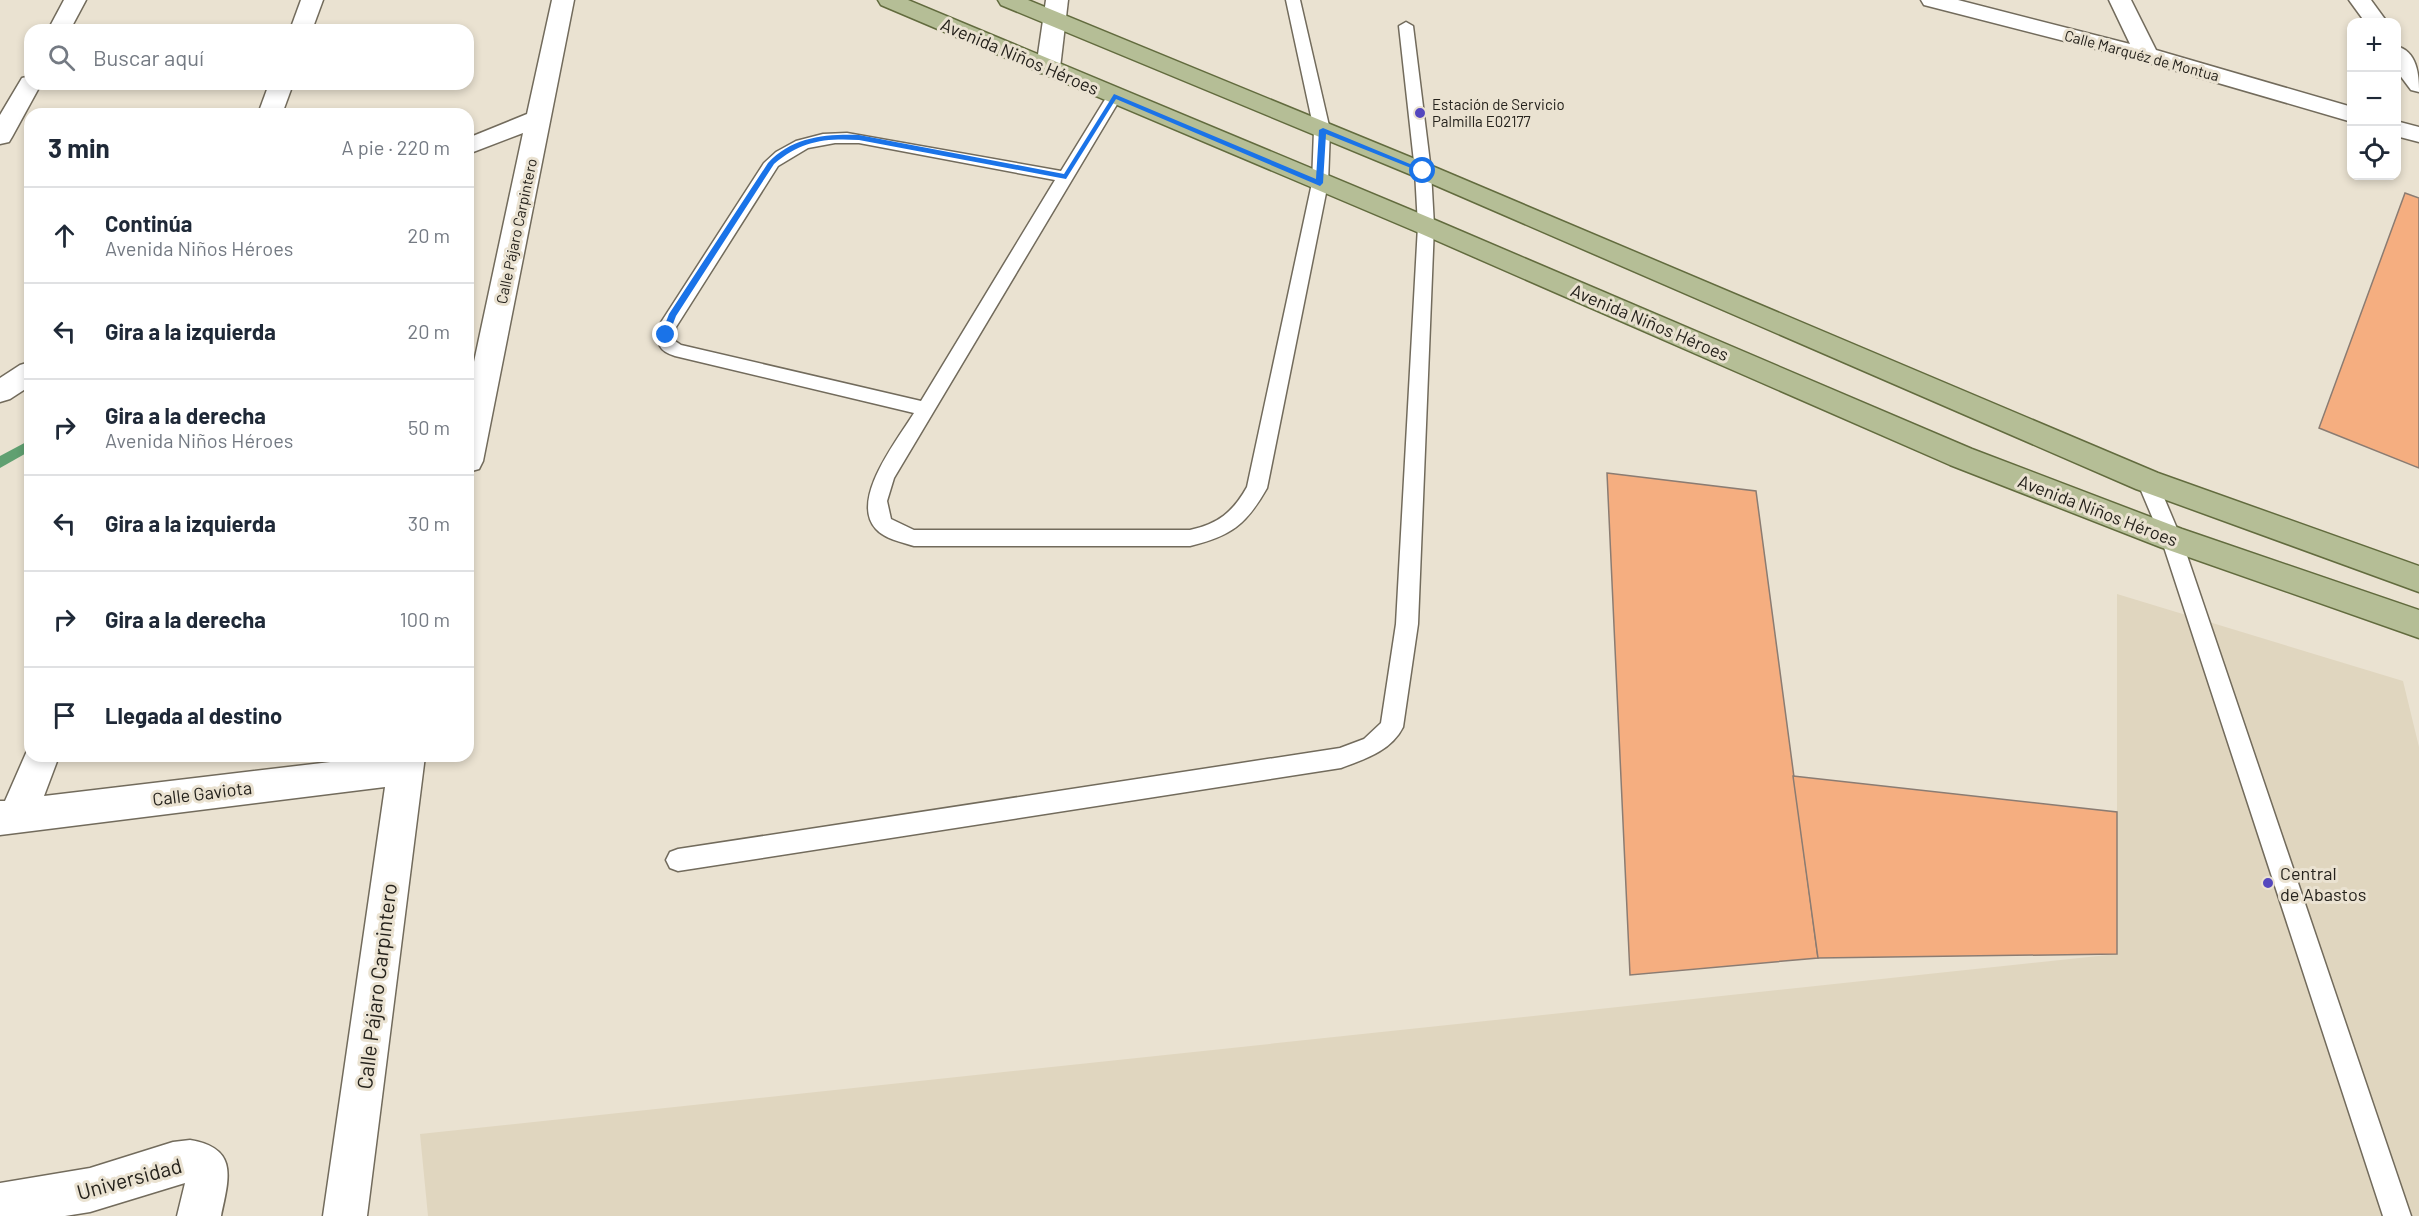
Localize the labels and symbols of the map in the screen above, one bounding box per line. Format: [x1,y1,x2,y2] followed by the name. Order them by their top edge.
[938,13,1102,99] street label: Avenida Niños Héroes
[2063,26,2221,84] street label: Calle Marquéz de Montua
[1432,95,1565,130] place label: Estación de Servicio Palmilla E02177
[1413,106,1427,120] marker: Estación de Servicio Palmilla E02177
[492,157,540,305] street label: Calle Pájaro Carpintero
[1409,157,1435,183] route start
[1568,279,1732,365] street label: Avenida Niños Héroes
[652,321,678,347] route end
[2015,469,2181,551] street label: Avenida Niños Héroes
[151,776,253,810] street label: Calle Gaviota
[2280,862,2366,905] place label: Central de Abastos
[2261,876,2275,890] marker: Central de Abastos
[351,882,401,1090] street label: Calle Pájaro Carpintero
[74,1152,184,1204] street label: Universidad

